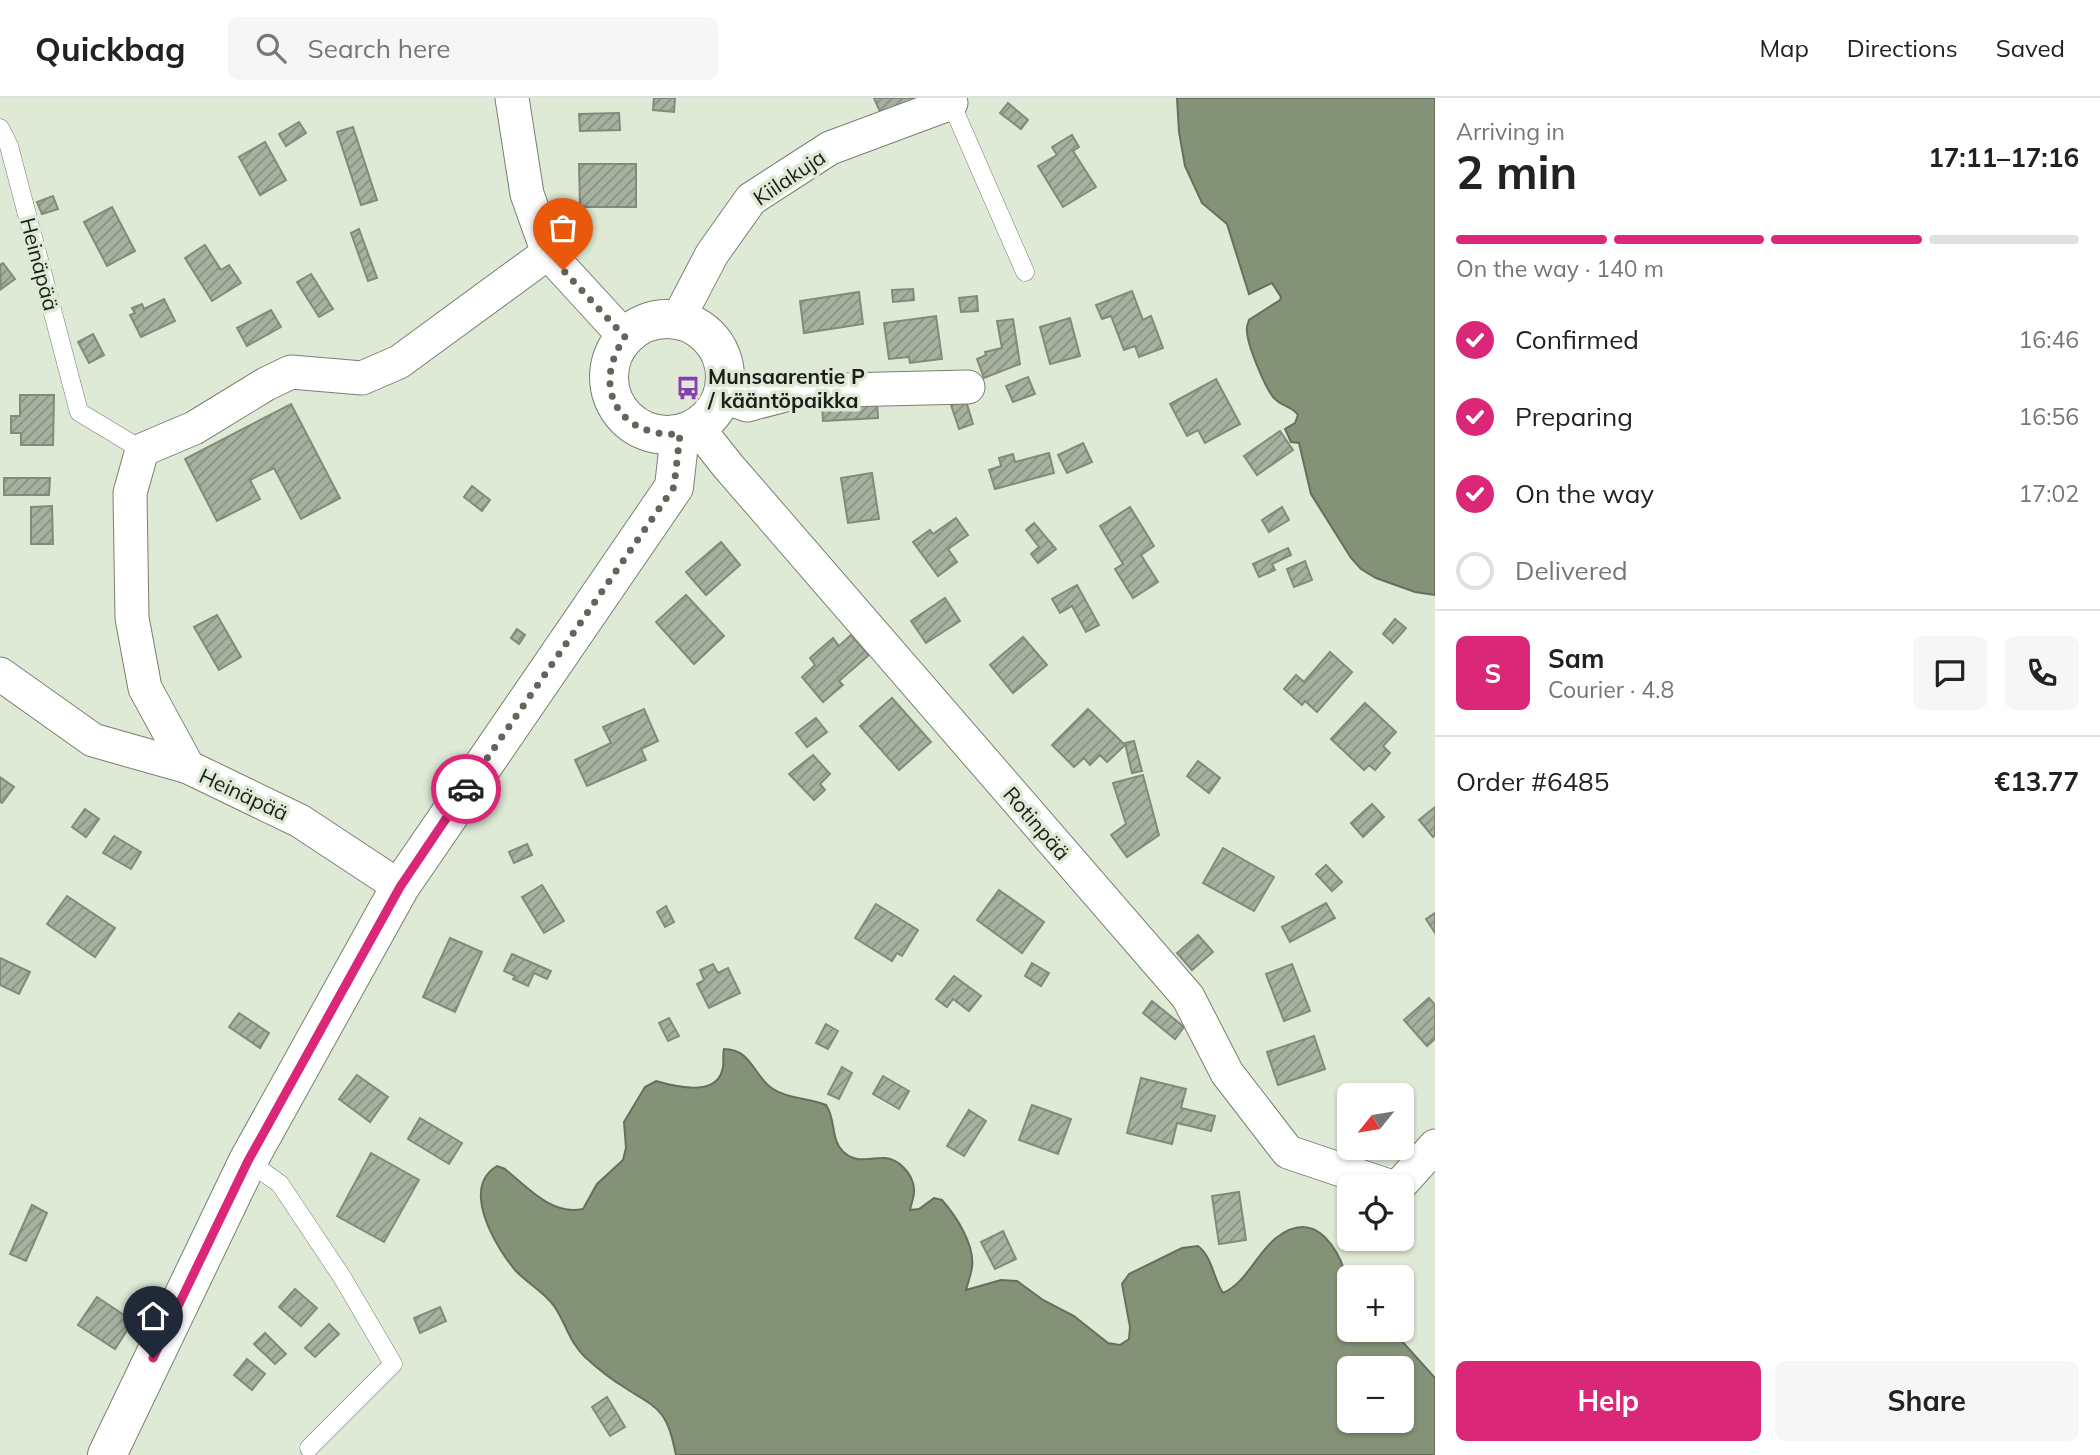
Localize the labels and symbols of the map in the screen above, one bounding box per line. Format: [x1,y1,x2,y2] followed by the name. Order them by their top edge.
[748,143,830,211] street label: Kiilakuja
[533,198,593,270] pin
[15,215,65,313] street label: Heinäpää
[707,363,865,413] place label: Munsaarentie P / kääntöpaikka
[674,374,702,402] bus stop icon: Munsaarentie P / kääntöpaikka
[431,754,501,824] courier
[195,762,293,826] street label: Heinäpää
[998,781,1076,865] street label: Rotinpää
[1337,1083,1414,1160] north arrow
[123,1286,183,1358] pin

